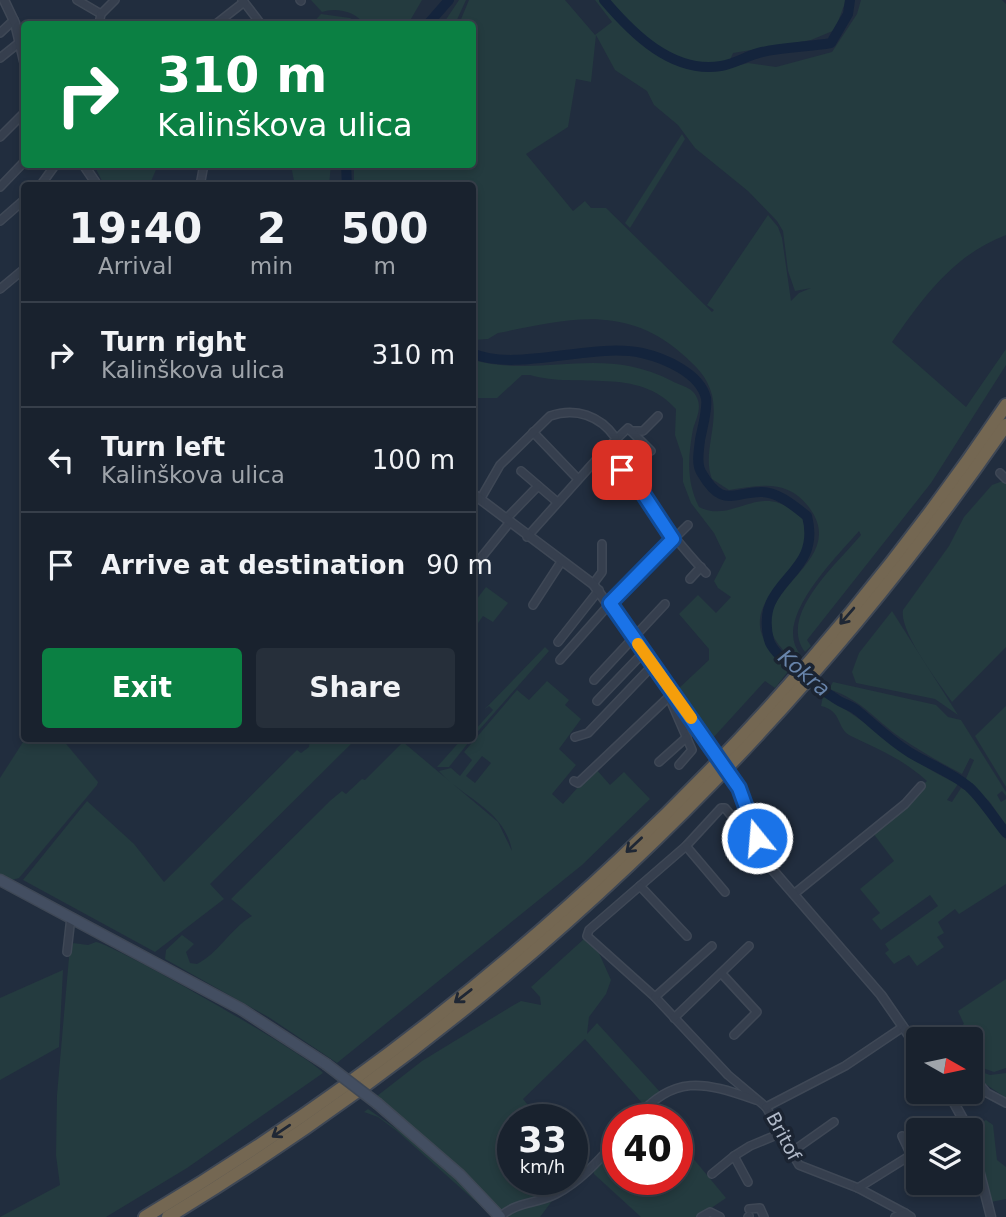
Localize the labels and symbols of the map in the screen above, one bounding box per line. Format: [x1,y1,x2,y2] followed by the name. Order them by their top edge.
[592,440,652,500] pin
[839,607,855,625] one-way arrow
[773,645,835,701] water label: Kokra
[720,801,794,875] position arrow
[626,837,643,854] one-way arrow
[455,988,473,1003] one-way arrow
[906,1027,984,1104] north arrow
[602,1104,693,1195] speed limit sign: 40
[762,1108,807,1165] street label: Britof
[271,1124,291,1138] one-way arrow

